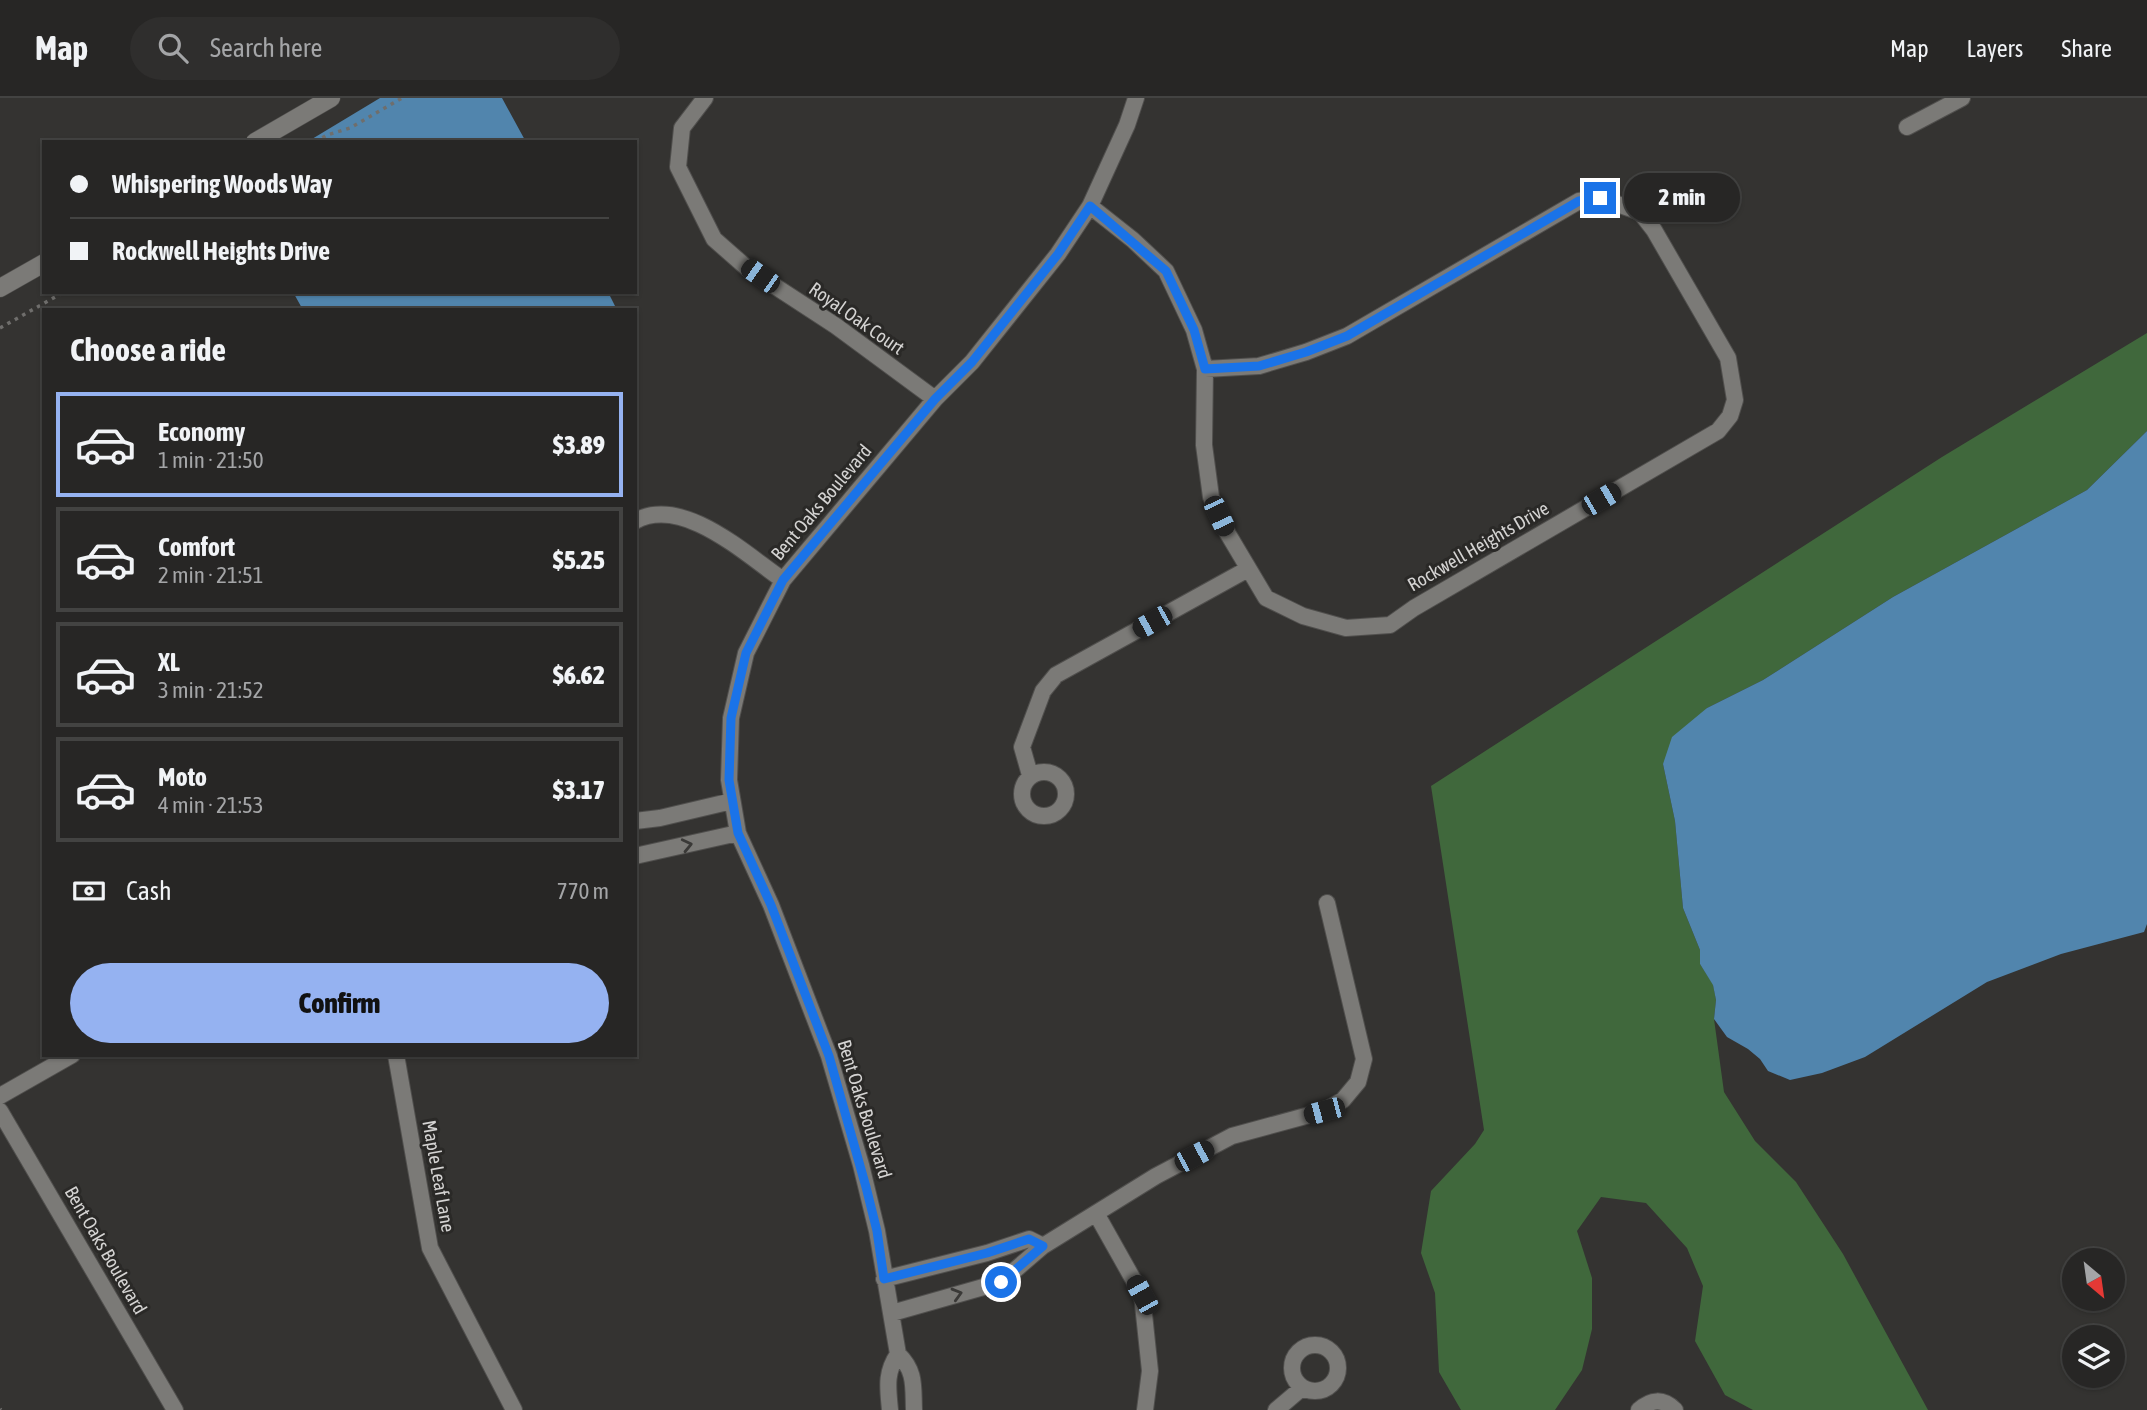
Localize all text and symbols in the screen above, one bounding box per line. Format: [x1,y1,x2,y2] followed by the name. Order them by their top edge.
[130,17,620,80] search box
[35,29,88,67] text: Map
[154,29,192,67] icon: search
[210,33,322,63] text: Search here
[1890,35,1929,62] text: Map
[1967,35,2023,62] text: Layers
[2061,35,2112,62] text: Share
[112,169,332,199] text: Whispering Woods Way
[1624,174,1740,222] callout: 2 min
[1584,182,1616,214] route end
[1659,184,1705,210] text: 2 min
[112,236,330,266] text: Rockwell Heights Drive
[737,255,784,297] car
[805,277,909,359] street label: Royal Oak Court
[70,331,226,368] text: Choose a ride
[74,413,137,476] icon: car
[158,417,245,447] text: Economy
[553,430,605,460] text: $3.89
[766,440,876,564] street label: Bent Oaks Boulevard
[158,447,264,473] text: 1 min · 21:50
[1578,479,1625,519] car
[1201,493,1238,539] car
[1403,497,1553,595] street label: Rockwell Heights Drive
[74,528,137,591] icon: car
[158,532,235,562] text: Comfort
[553,545,605,575] text: $5.25
[158,562,264,588] text: 2 min · 21:51
[1129,603,1176,641] car
[74,643,137,706] icon: car
[158,647,180,677] text: XL
[553,660,605,690] text: $6.62
[158,677,264,703] text: 3 min · 21:52
[74,758,137,821] icon: car
[158,762,207,792] text: Moto
[553,775,605,805] text: $3.17
[158,792,264,818] text: 4 min · 21:53
[681,839,693,853] one-way arrow
[70,872,108,910] icon: cash
[126,876,172,906] text: Cash
[557,878,609,904] text: 770 m
[70,963,609,1043] button: Confirm
[833,1037,897,1181] street label: Bent Oaks Boulevard
[1301,1095,1348,1127] car
[418,1118,460,1234] street label: Maple Leaf Lane
[1171,1137,1218,1175] car
[60,1182,152,1318] street label: Bent Oaks Boulevard
[2062,1248,2124,1311] north arrow
[2062,1248,2125,1388] map controls
[985,1266,1017,1298] route start
[1123,1272,1162,1318] car
[951,1288,963,1303] one-way arrow
[2062,1325,2125,1388] button: layers

